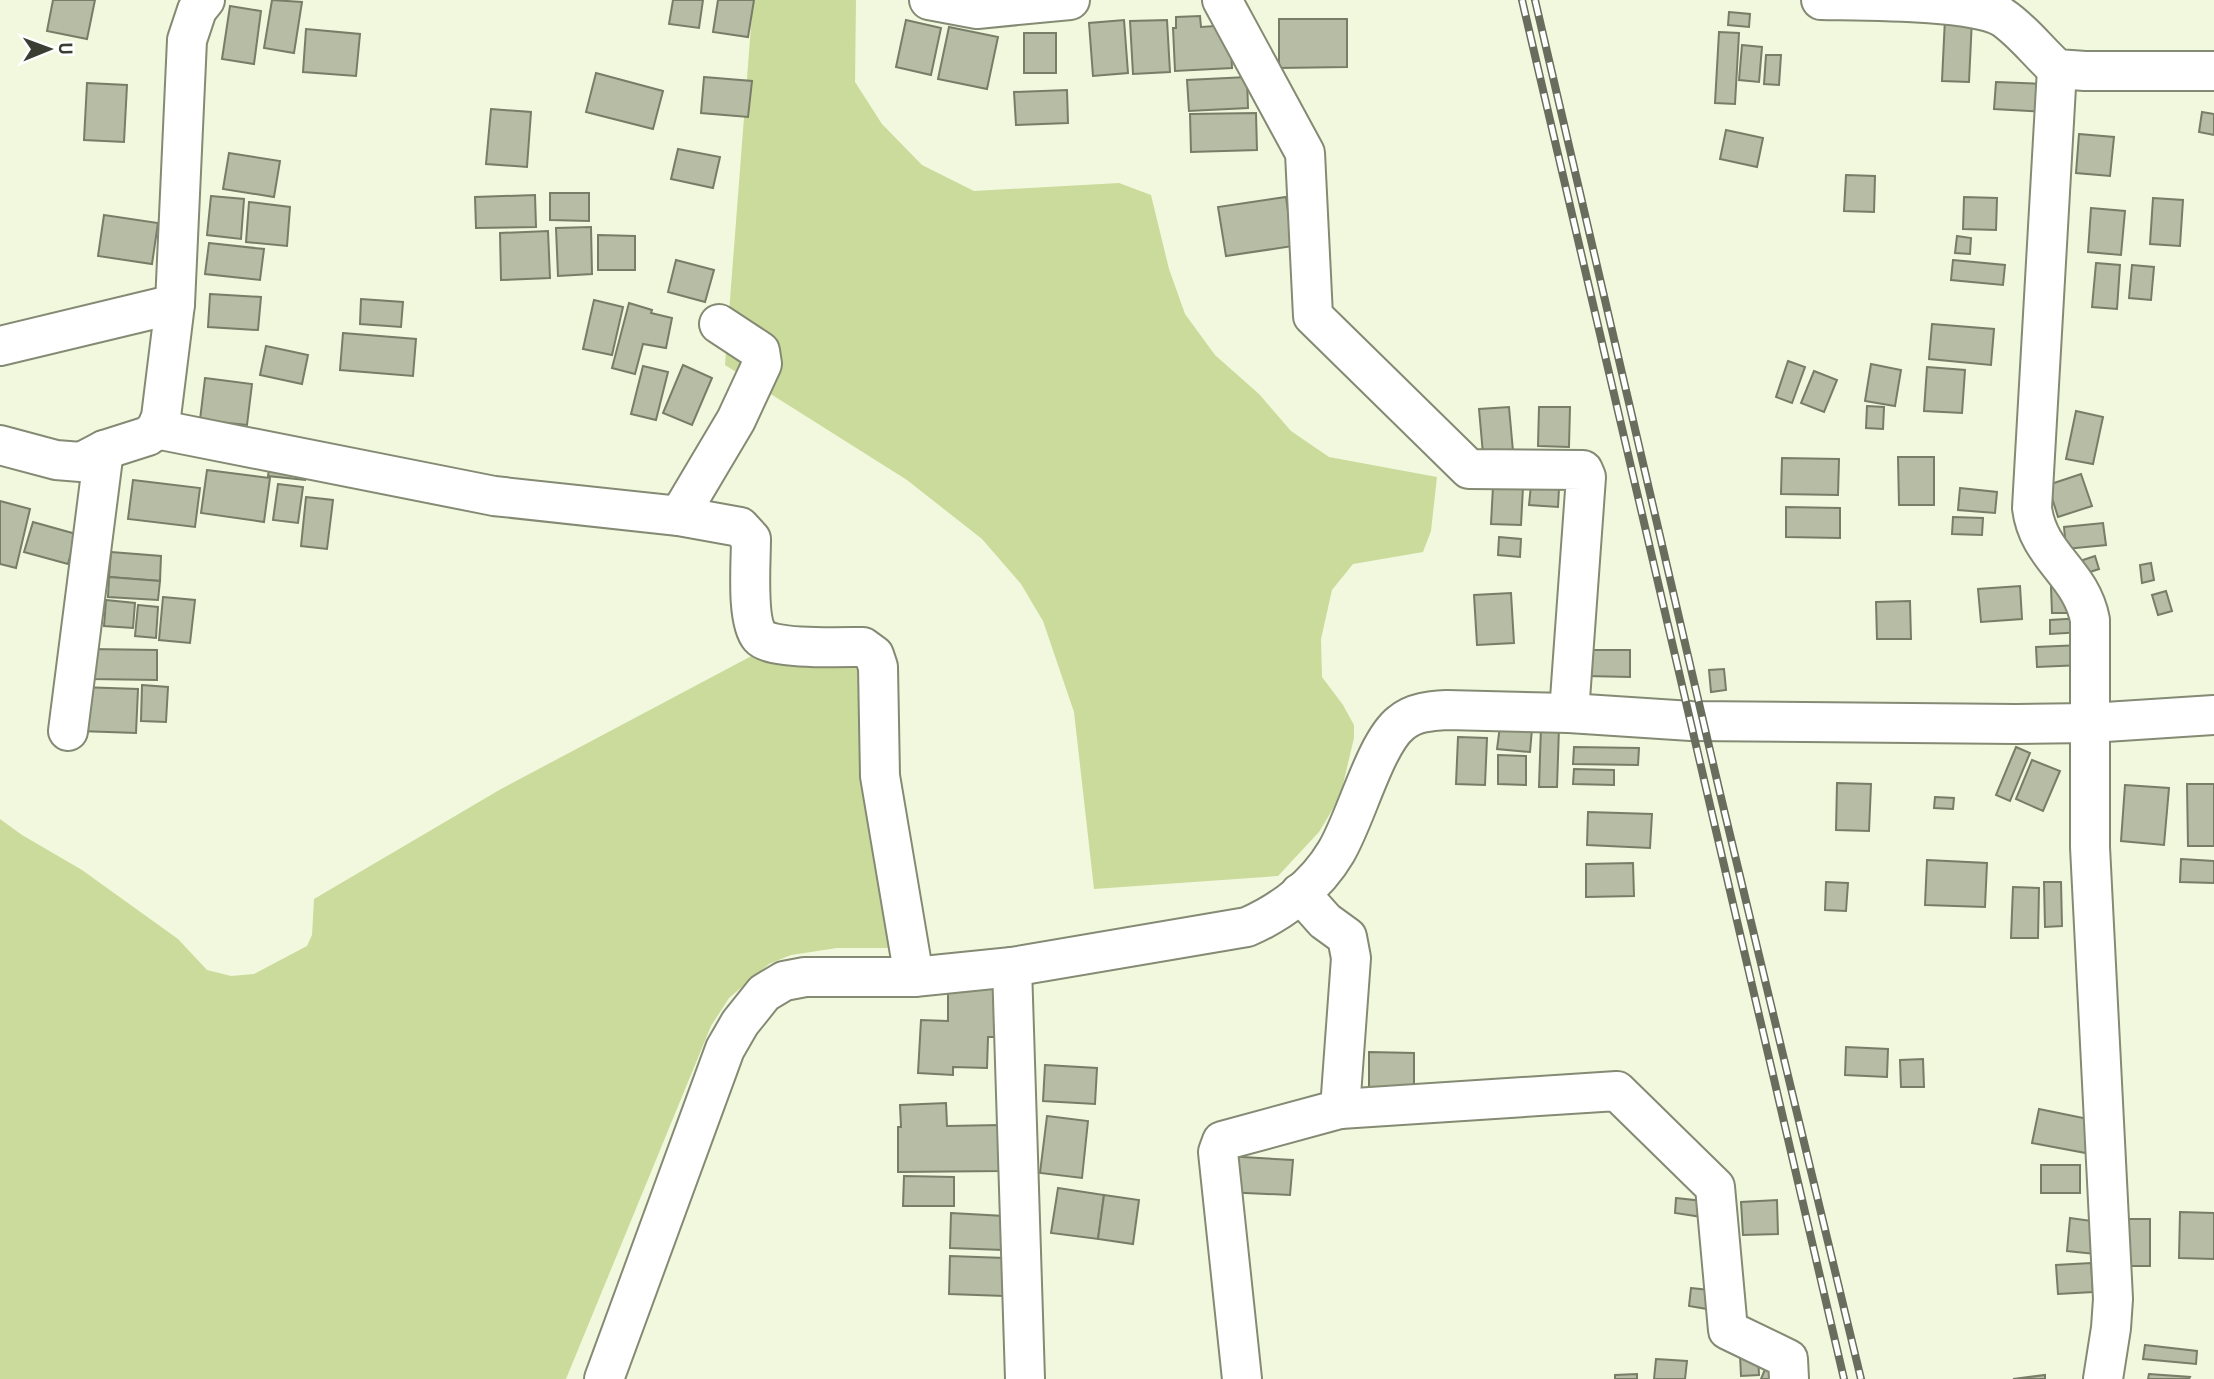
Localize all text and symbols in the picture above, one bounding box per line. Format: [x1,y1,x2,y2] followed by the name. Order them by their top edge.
[14,14,84,84] north arrow
[54,43,78,55] text: U

